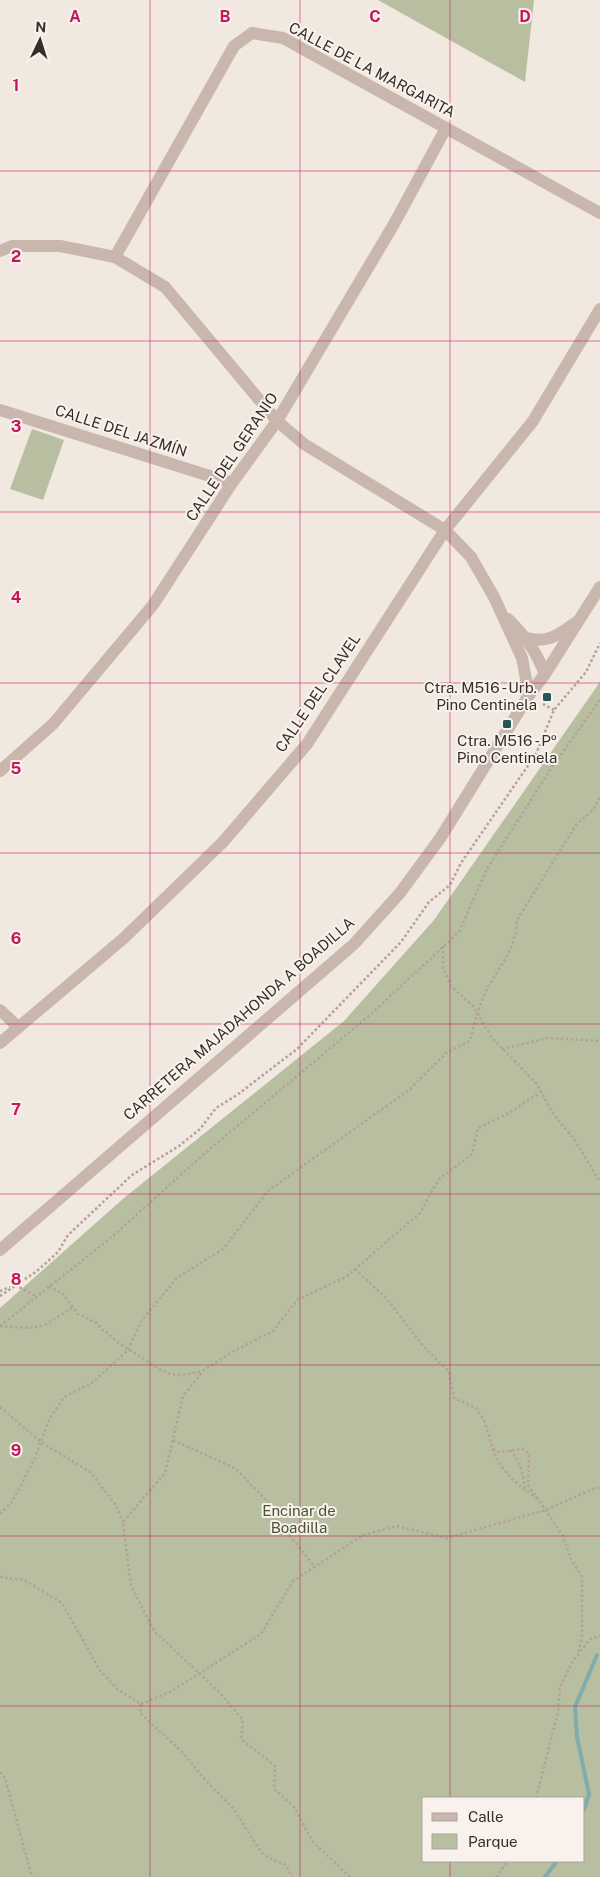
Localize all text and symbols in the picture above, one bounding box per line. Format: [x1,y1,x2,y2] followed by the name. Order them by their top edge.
[69,7,81,26] text: A
[220,7,231,26] text: B
[519,7,531,26] text: D
[15,15,65,65] north arrow
[286,18,458,122] street label: CALLE DE LA MARGARITA
[35,19,47,35] text: N
[13,76,19,95] text: 1
[11,247,21,266] text: 2
[182,389,281,524] street label: CALLE DEL GERANIO
[53,401,189,460] street label: CALLE DEL JAZMÍN
[11,417,21,436] text: 3
[11,588,22,607] text: 4
[272,630,364,755] street label: CALLE DEL CLAVEL
[424,679,537,713] place label: Ctra. M516 - Urb. Pino Centinela
[541,691,553,703] marker: Ctra. M516 - Urb. Pino Centinela
[501,718,513,730] marker: Ctra. M516 - Pº Pino Centinela
[457,732,557,766] place label: Ctra. M516 - Pº Pino Centinela
[11,759,22,778] text: 5
[120,913,358,1124] street label: CARRETERA MAJADAHONDA A BOADILLA
[11,929,21,948] text: 6
[11,1100,21,1119] text: 7
[11,1270,22,1289] text: 8
[11,1441,21,1460] text: 9
[262,1502,336,1536] park label: Encinar de Boadilla
[422,1797,585,1862] legend
[468,1808,504,1825] text: Calle
[468,1833,518,1850] text: Parque

